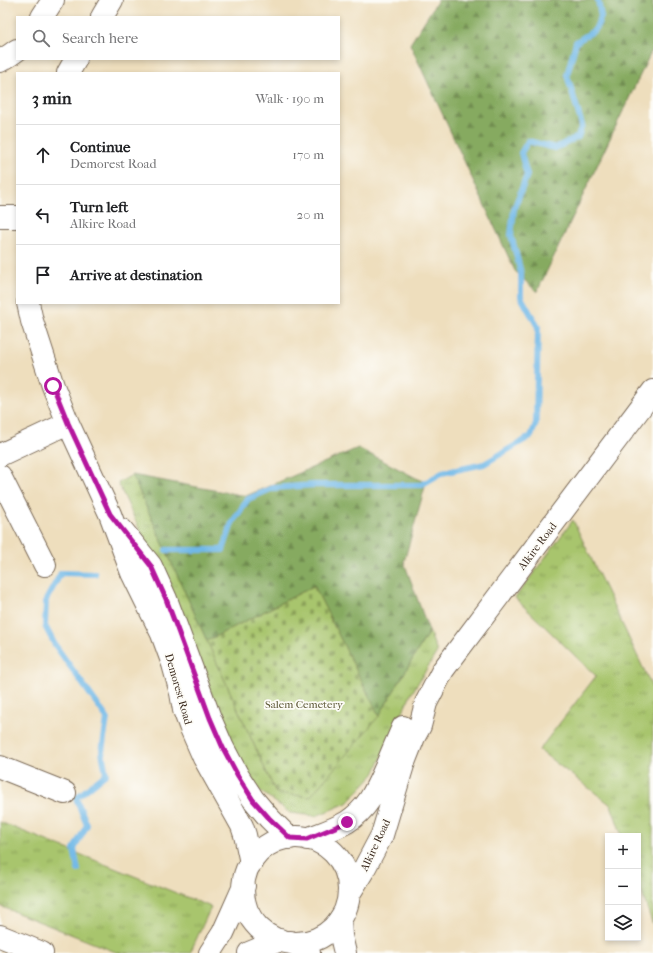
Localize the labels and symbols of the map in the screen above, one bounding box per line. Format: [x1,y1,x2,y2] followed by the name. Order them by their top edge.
[44,377,62,395] route start
[515,519,560,573] street label: Alkire Road
[162,652,195,727] street label: Demorest Road
[265,698,344,711] park label: Salem Cemetery
[338,813,356,831] route end
[357,816,394,874] street label: Alkire Road

